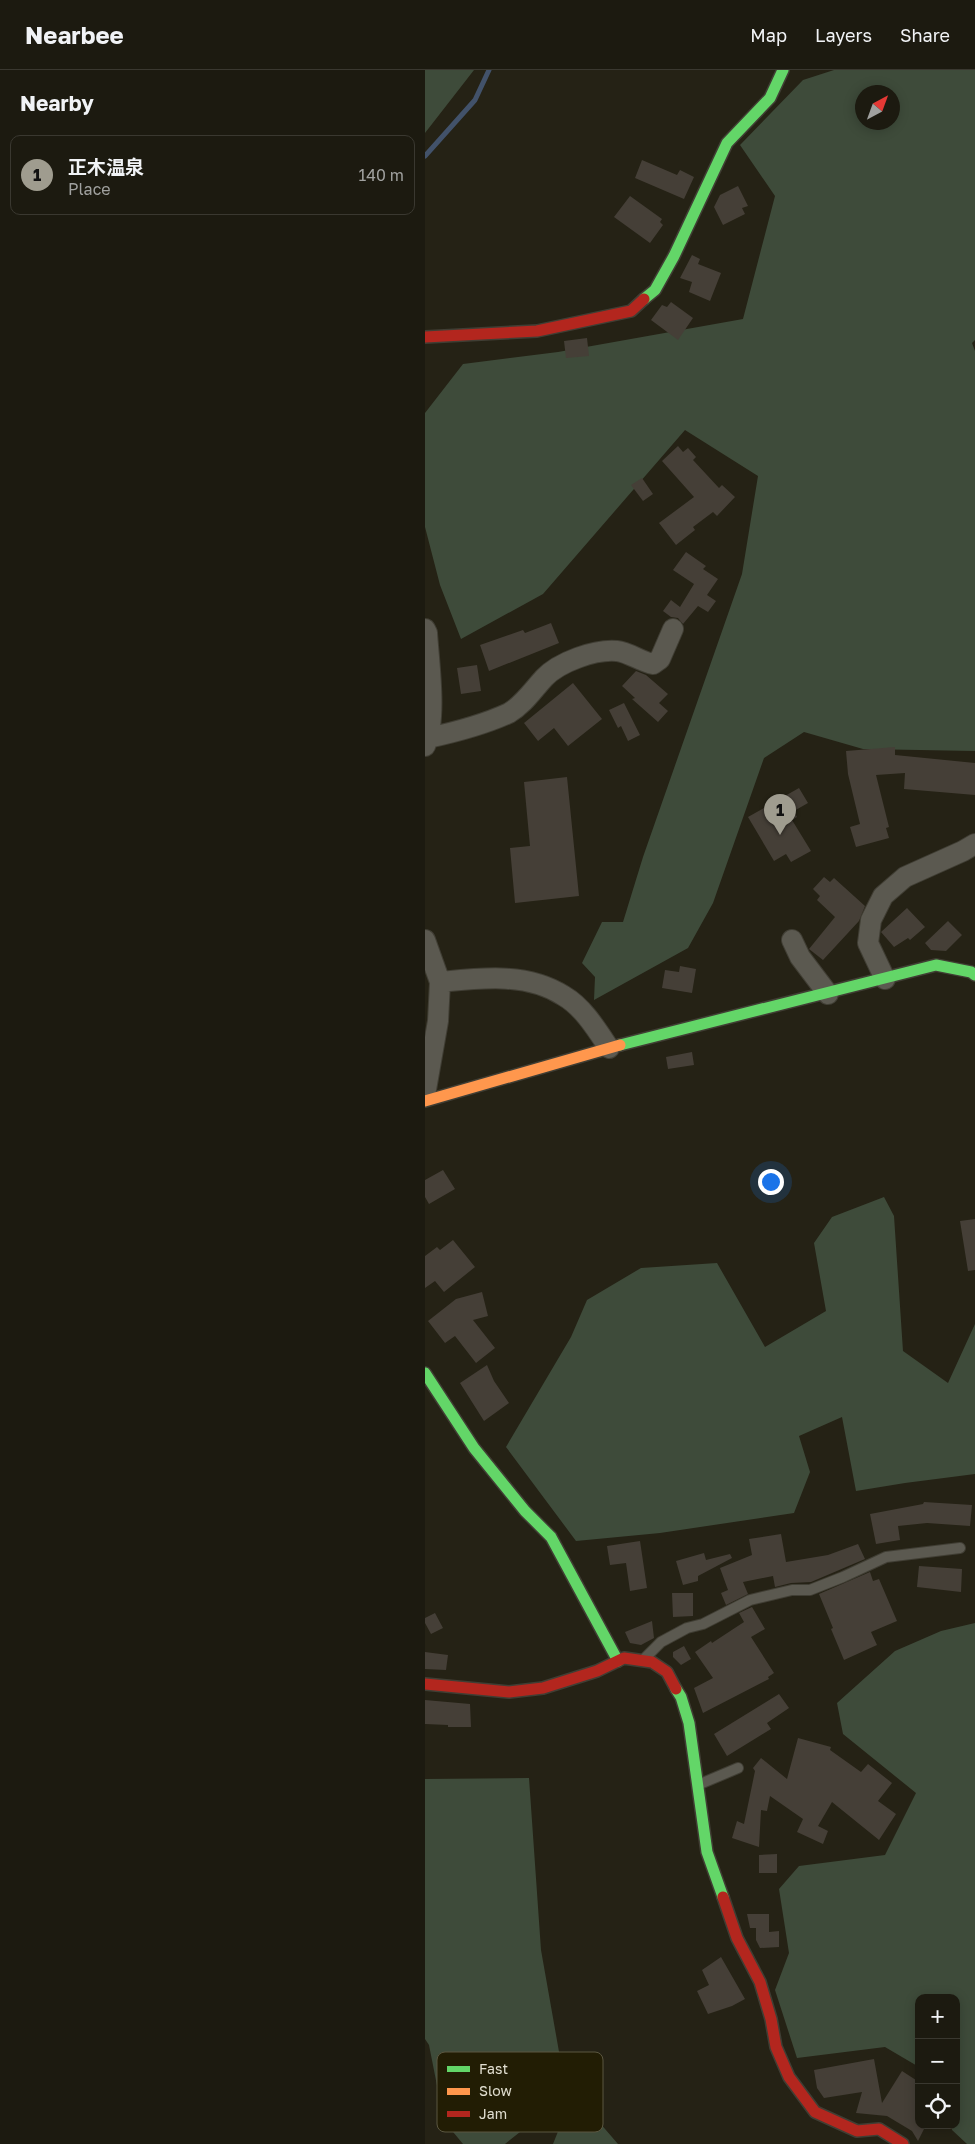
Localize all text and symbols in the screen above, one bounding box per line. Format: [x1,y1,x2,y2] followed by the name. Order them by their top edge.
[25,20,124,49] text: Nearbee
[750,24,787,46] text: Map
[815,24,872,46] text: Layers
[900,24,950,46] text: Share
[855,85,900,130] north arrow
[20,90,94,116] text: Nearby
[68,155,144,178] text: 正木温泉
[33,165,41,185] text: 1
[358,165,404,185] text: 140 m
[68,179,111,199] text: Place
[764,794,796,835] pin: 1
[758,1169,784,1195] your location
[915,1994,960,2129] map controls
[915,1994,960,2039] button: +
[915,2039,960,2084] button: −
[437,2052,603,2132] legend
[479,2060,508,2077] text: Fast
[479,2082,512,2099] text: Slow
[915,2084,960,2129] button: locate
[479,2105,507,2122] text: Jam

